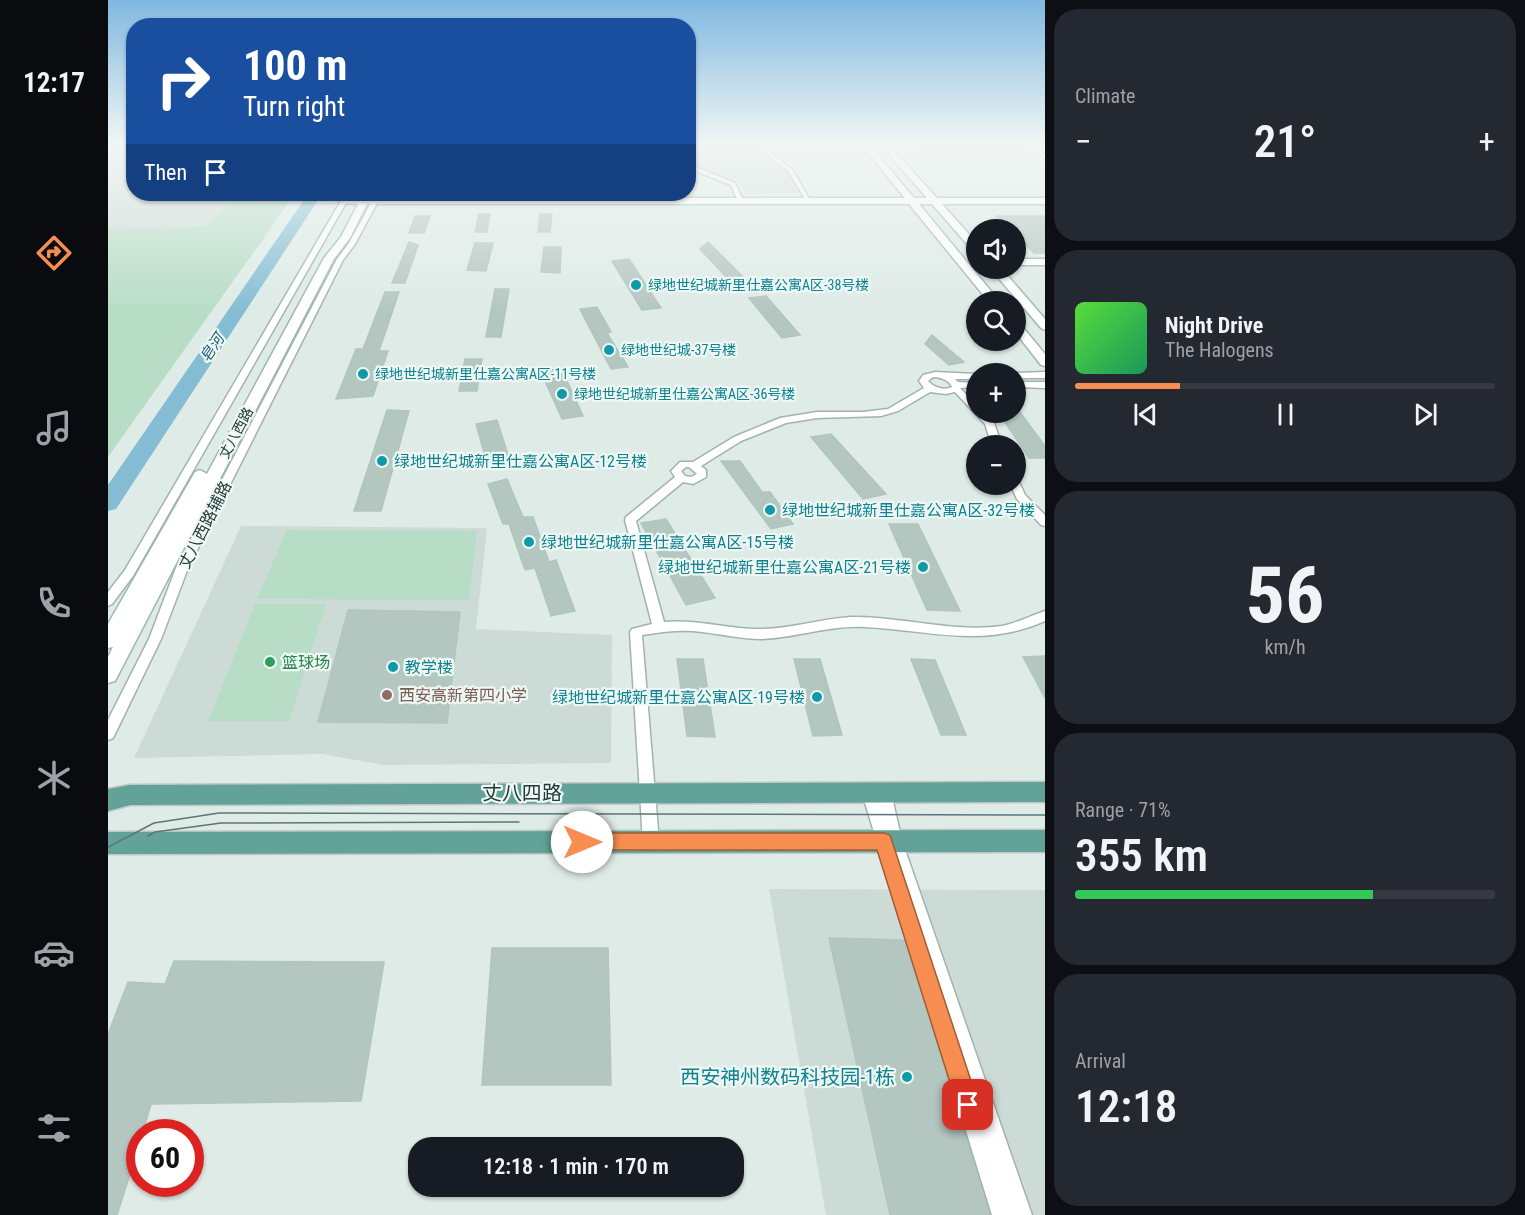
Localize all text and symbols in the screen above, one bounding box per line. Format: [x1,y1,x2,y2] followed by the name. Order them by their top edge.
[243,41,348,90] text: 100 m
[144,42,222,120] icon: right
[23,67,85,99] text: 12:17
[1075,84,1135,108] text: Climate
[243,91,345,123] text: Turn right
[1254,115,1316,168] text: 21°
[1075,122,1092,161] text: −
[1479,122,1495,161] text: +
[199,156,232,189] icon: arrive
[144,160,187,185] text: Then
[966,219,1026,495] map controls
[966,219,1026,279] button: sound
[33,232,75,274] icon: directions
[648,277,869,293] place label: 绿地世纪城新里仕嘉公寓A区-38号楼
[629,278,643,292] marker: 绿地世纪城新里仕嘉公寓A区-38号楼
[966,291,1026,351] button: search
[1165,313,1263,338] text: Night Drive
[196,328,230,365] water label: 皂河
[1165,338,1274,362] text: The Halogens
[621,342,736,358] place label: 绿地世纪城-37号楼
[602,343,616,357] marker: 绿地世纪城-37号楼
[966,363,1026,423] button: +
[375,366,596,382] place label: 绿地世纪城新里仕嘉公寓A区-11号楼
[356,367,370,381] marker: 绿地世纪城新里仕嘉公寓A区-11号楼
[574,386,795,402] place label: 绿地世纪城新里仕嘉公寓A区-36号楼
[555,387,569,401] marker: 绿地世纪城新里仕嘉公寓A区-36号楼
[1129,398,1162,431] icon: previous
[1269,398,1302,431] icon: pause
[1409,398,1442,431] icon: next
[216,405,256,461] street label: 丈八西路
[33,407,75,449] icon: music
[966,435,1026,495] button: −
[394,452,647,471] place label: 绿地世纪城新里仕嘉公寓A区-12号楼
[375,454,389,468] marker: 绿地世纪城新里仕嘉公寓A区-12号楼
[175,478,235,572] street label: 丈八西路辅路
[782,501,1035,520] place label: 绿地世纪城新里仕嘉公寓A区-32号楼
[763,503,777,517] marker: 绿地世纪城新里仕嘉公寓A区-32号楼
[541,533,794,552] place label: 绿地世纪城新里仕嘉公寓A区-15号楼
[522,535,536,549] marker: 绿地世纪城新里仕嘉公寓A区-15号楼
[1246,550,1324,641] text: 56
[658,558,911,577] place label: 绿地世纪城新里仕嘉公寓A区-21号楼
[916,560,930,574] marker: 绿地世纪城新里仕嘉公寓A区-21号楼
[33,582,75,624] icon: phone
[1264,635,1306,659] text: km/h
[282,653,330,672] place label: 篮球场
[263,655,277,669] marker: 篮球场
[405,658,453,677] place label: 教学楼
[386,660,400,674] marker: 教学楼
[399,686,527,705] place label: 西安高新第四小学
[380,688,394,702] marker: 西安高新第四小学
[552,688,805,707] place label: 绿地世纪城新里仕嘉公寓A区-19号楼
[810,690,824,704] marker: 绿地世纪城新里仕嘉公寓A区-19号楼
[33,757,75,799] icon: climate
[482,781,562,805] street label: 丈八四路
[1075,798,1171,822] text: Range · 71%
[550,810,614,874] position arrow
[1075,829,1208,882] text: 355 km
[33,932,75,974] icon: car
[1075,1049,1126,1073] text: Arrival
[680,1065,895,1089] place label: 西安神州数码科技园-1栋
[900,1070,914,1084] marker: 西安神州数码科技园-1栋
[942,1079,993,1130] pin
[1075,1080,1177,1133] text: 12:18
[951,1088,984,1121] icon: arrive
[33,1107,75,1149] icon: filters
[126,1119,204,1197] speed limit sign: 60
[483,1154,669,1179] text: 12:18 · 1 min · 170 m

